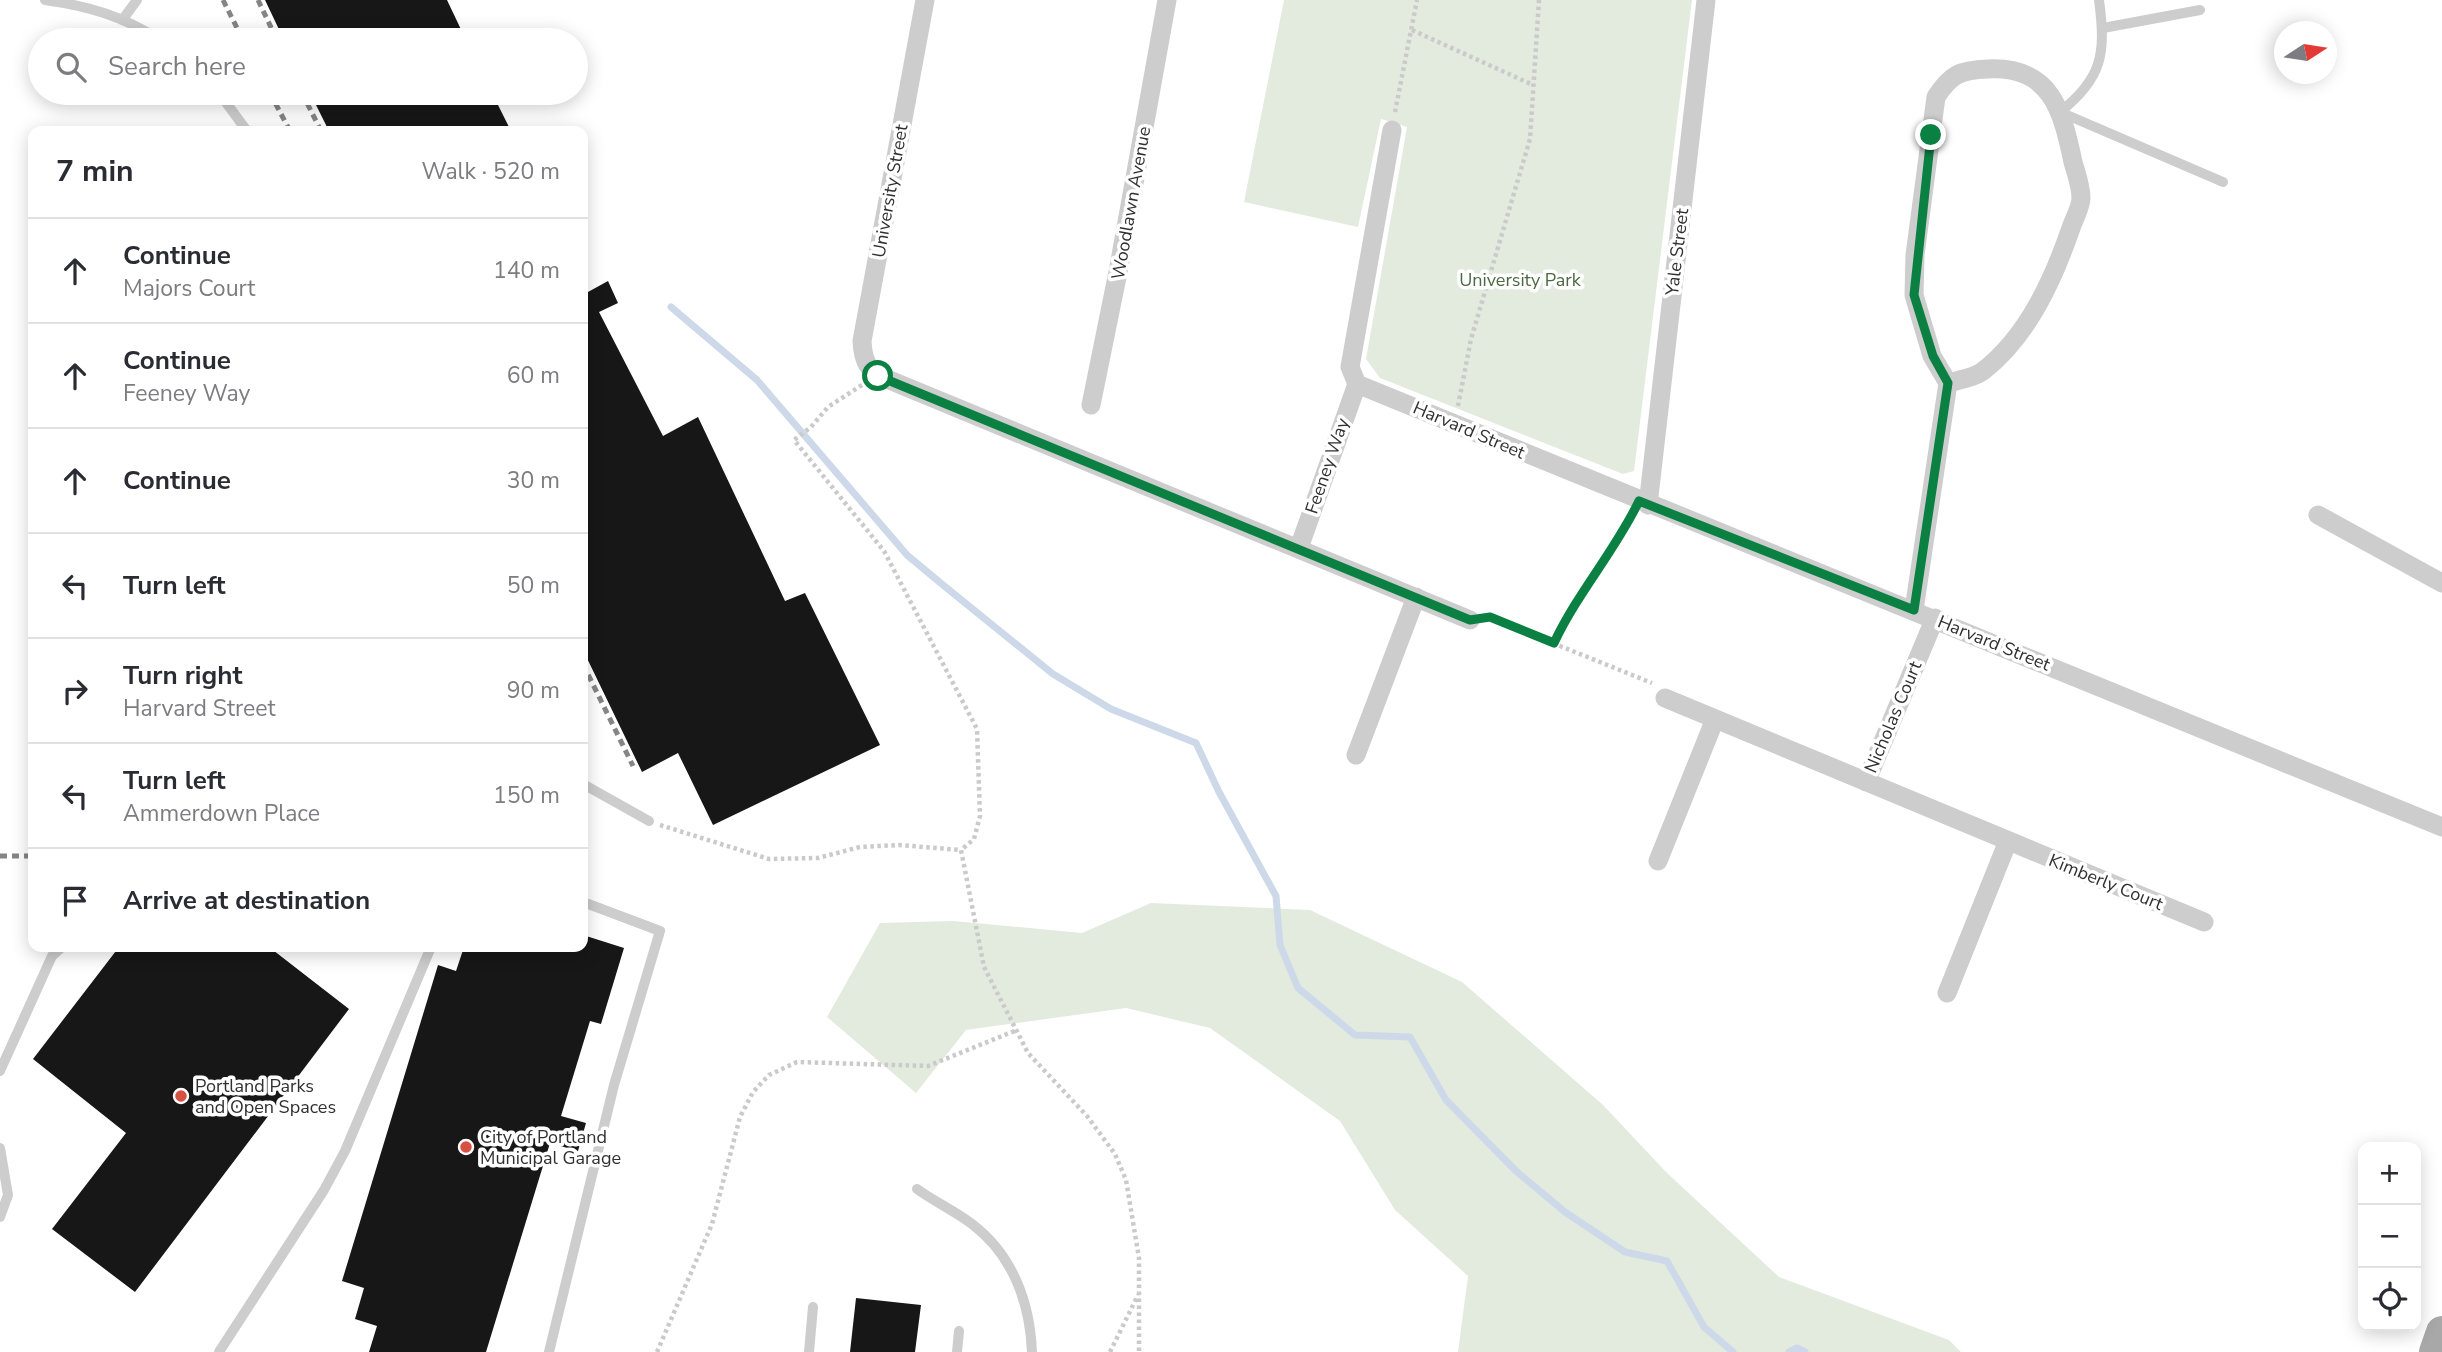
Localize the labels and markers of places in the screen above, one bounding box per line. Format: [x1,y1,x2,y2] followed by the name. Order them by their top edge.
[195,1074,336,1119] place label: Portland Parks and Open Spaces
[173,1088,189,1104] marker: Portland Parks and Open Spaces
[480,1125,621,1170] place label: City of Portland Municipal Garage
[458,1139,474,1155] marker: City of Portland Municipal Garage

